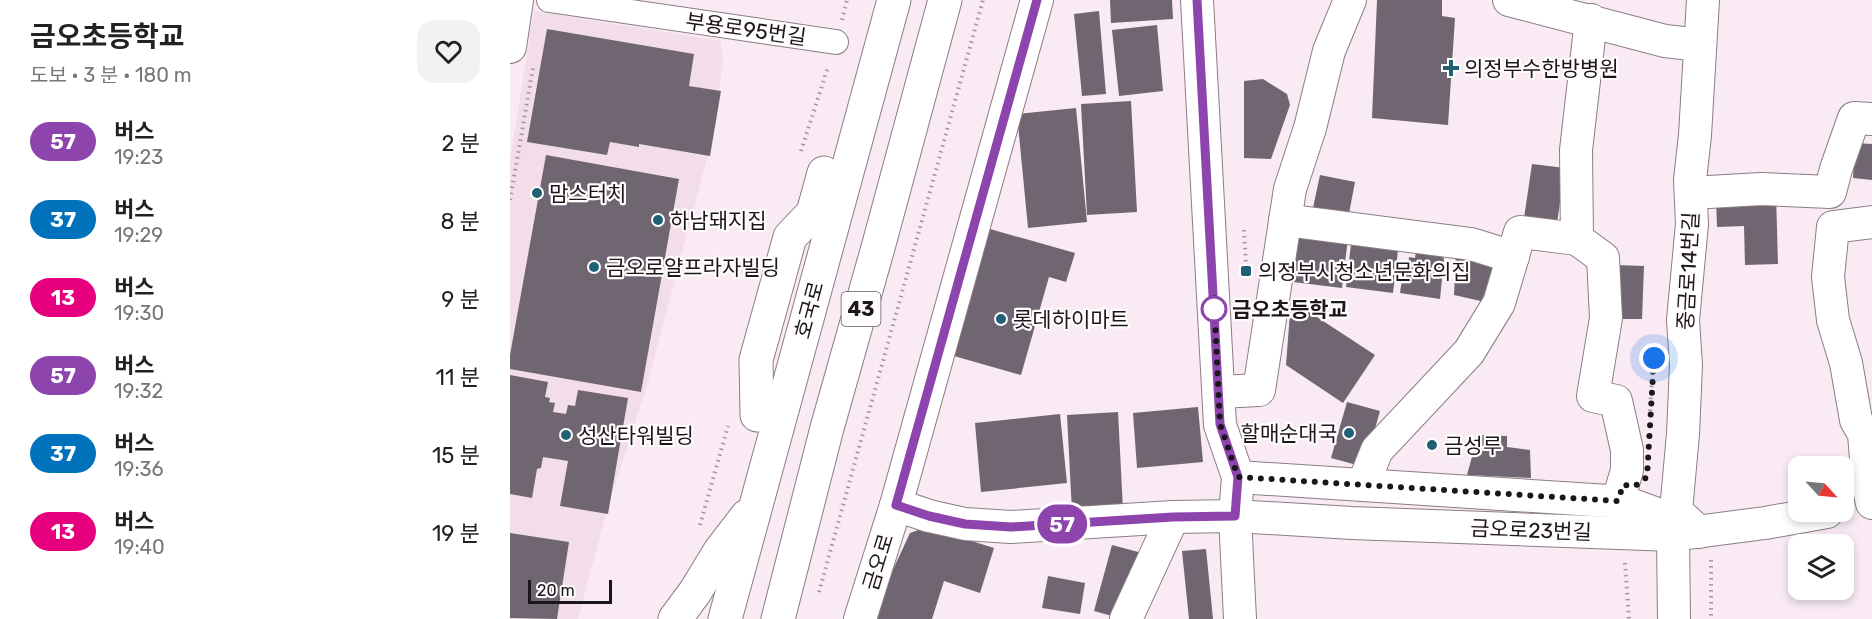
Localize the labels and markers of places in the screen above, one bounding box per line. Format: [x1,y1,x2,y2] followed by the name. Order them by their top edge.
[1464,56,1619,81] place label: 의정부수한방병원
[1442,59,1460,77] marker: 의정부수한방병원
[549,181,626,206] place label: 맘스터치
[530,186,544,200] marker: 맘스터치
[670,208,767,233] place label: 하남돼지집
[651,213,665,227] marker: 하남돼지집
[606,255,780,280] place label: 금오로얄프라자빌딩
[1258,259,1471,284] place label: 의정부시청소년문화의집
[587,260,601,274] marker: 금오로얄프라자빌딩
[1239,264,1253,278] marker: 의정부시청소년문화의집
[1201,296,1227,322] marker: 금오초등학교
[1232,297,1348,322] place label: 금오초등학교
[1013,307,1129,332] place label: 롯데하이마트
[994,312,1008,326] marker: 롯데하이마트
[1240,421,1337,446] place label: 할매순대국
[578,423,694,448] place label: 성산타워빌딩
[1342,426,1356,440] marker: 할매순대국
[559,428,573,442] marker: 성산타워빌딩
[1444,433,1502,458] place label: 금성루
[1425,438,1439,452] marker: 금성루

